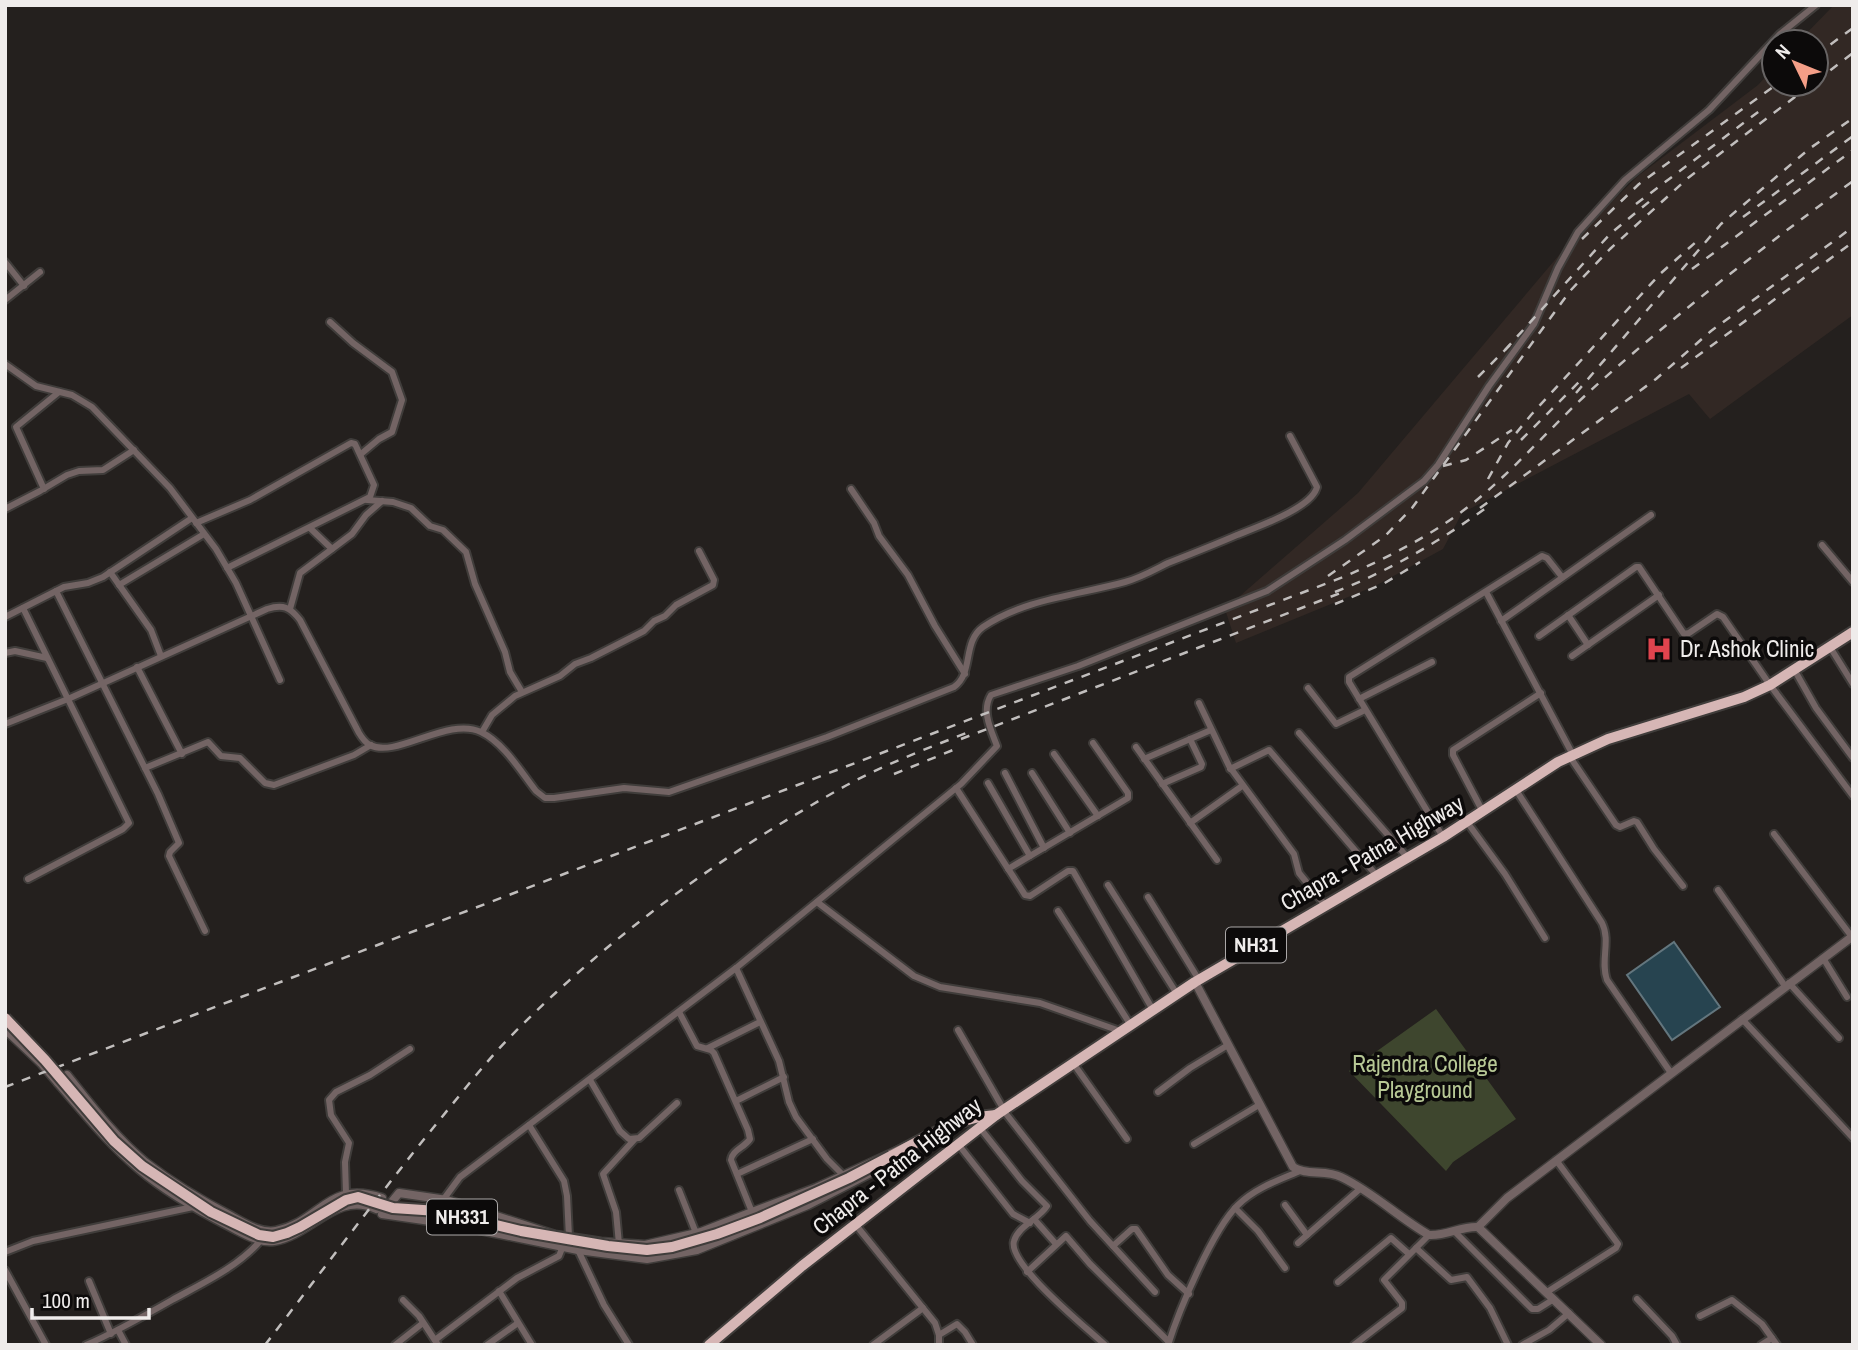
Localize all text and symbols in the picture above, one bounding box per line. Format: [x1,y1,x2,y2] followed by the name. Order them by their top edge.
[1760,28,1830,98] north arrow
[1769,38,1796,64] text: N
[1680,633,1814,664] place label: Dr. Ashok Clinic
[1644,634,1674,664] hospital icon: Dr. Ashok Clinic
[1275,787,1469,918] street label: Chapra - Patna Highway
[1226,928,1286,962] road number: NH31
[1352,1048,1498,1105] park label: Rajendra College Playground
[806,1089,988,1241] street label: Chapra - Patna Highway
[427,1200,497,1234] road number: NH331
[32,1276,149,1320] scale bar
[42,1286,90,1315] text: 100 m

